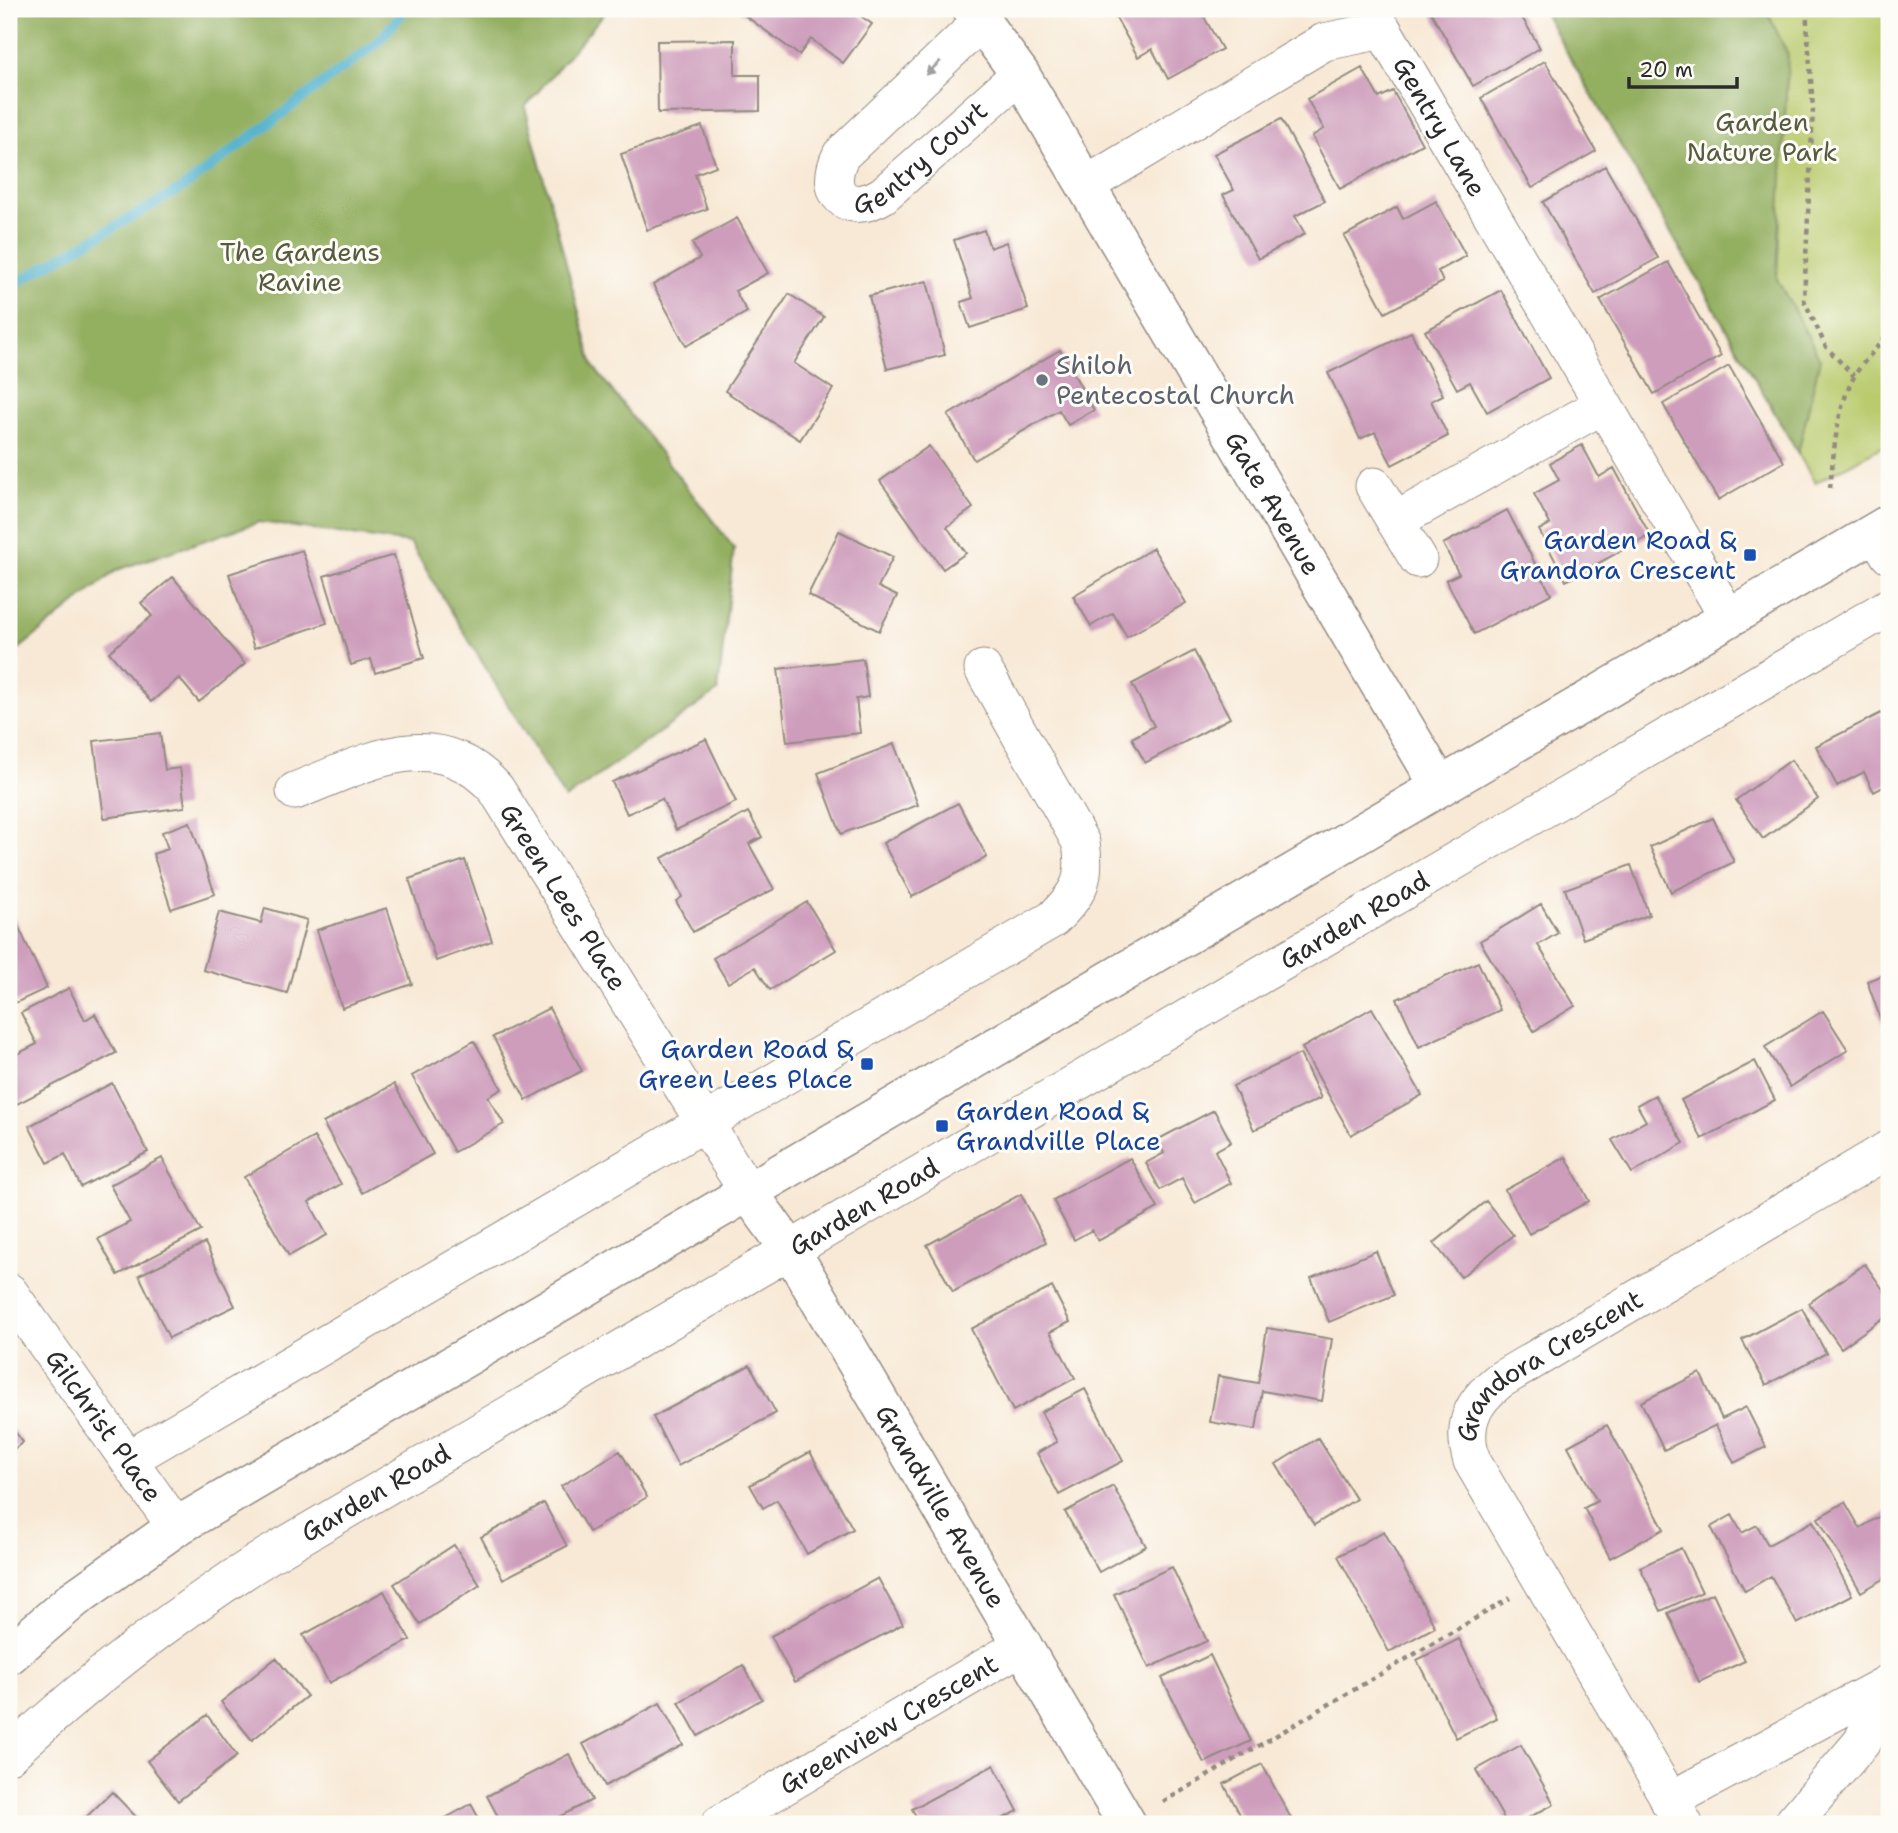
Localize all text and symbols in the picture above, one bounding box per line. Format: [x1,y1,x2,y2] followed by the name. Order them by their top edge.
[1629,46,1737,90] scale bar
[1385,50,1495,203] street label: Gentry Lane
[1639,56,1693,84] text: 20 m
[925,60,942,76] one-way arrow
[851,93,995,221] street label: Gentry Court
[1686,104,1838,169] park label: Garden Nature Park
[220,234,380,299] park label: The Gardens Ravine
[1056,347,1295,412] place label: Shiloh Pentecostal Church
[1034,372,1050,388] marker: Shiloh Pentecostal Church
[1217,425,1329,581] street label: Gate Avenue
[1500,522,1737,587] place label: Garden Road & Grandora Crescent
[1742,547,1758,563] marker: Garden Road & Grandora Crescent
[492,796,636,997] street label: Green Lees Place
[1273,862,1435,977] street label: Garden Road
[638,1031,854,1096] place label: Garden Road & Green Lees Place
[859,1056,875,1072] marker: Garden Road & Green Lees Place
[956,1093,1161,1158] place label: Garden Road & Grandville Place
[934,1118,950,1134] marker: Garden Road & Grandville Place
[783,1149,945,1264] street label: Garden Road
[1449,1281,1649,1443] street label: Grandora Crescent
[38,1342,171,1509] street label: Gilchrist Place
[868,1398,1014,1614] street label: Grandville Avenue
[294,1435,456,1550] street label: Garden Road
[773,1646,1004,1802] street label: Greenview Crescent

